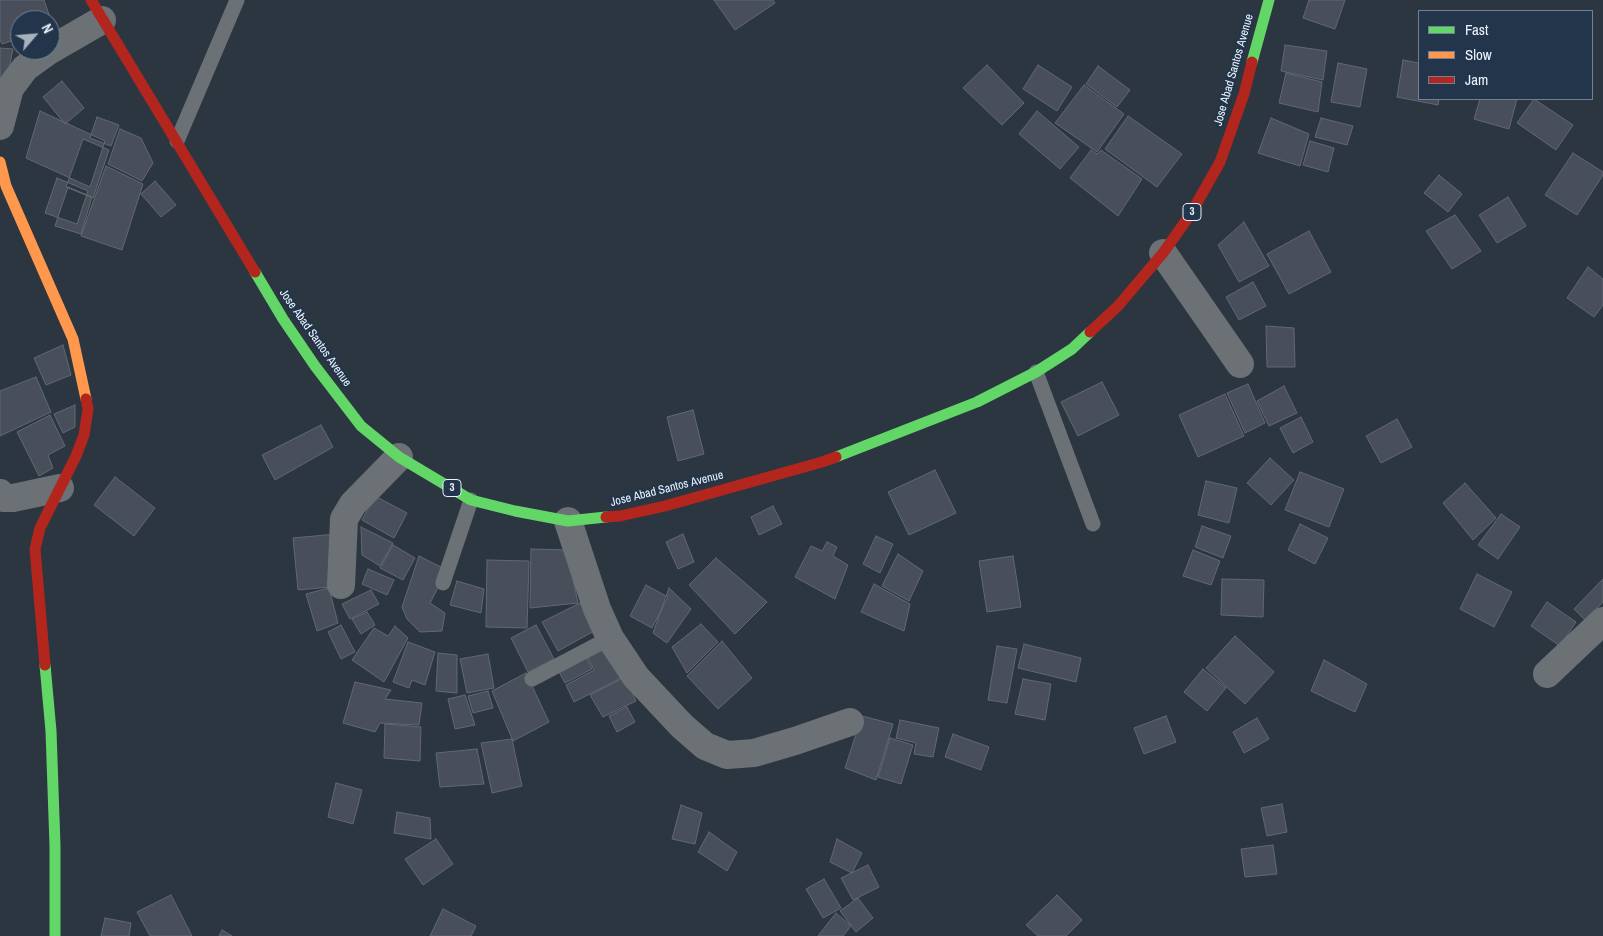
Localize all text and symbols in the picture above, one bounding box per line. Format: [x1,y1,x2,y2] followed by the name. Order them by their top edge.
[10,10,60,60] north arrow
[1418,10,1593,100] legend
[1211,12,1257,128] street label: Jose Abad Santos Avenue
[1465,19,1488,40] text: Fast
[38,21,57,36] text: N
[1465,44,1492,65] text: Slow
[1465,69,1488,90] text: Jam
[1183,203,1201,220] road number: 3
[276,286,354,390] street label: Jose Abad Santos Avenue
[609,468,725,510] street label: Jose Abad Santos Avenue
[443,479,461,496] road number: 3

